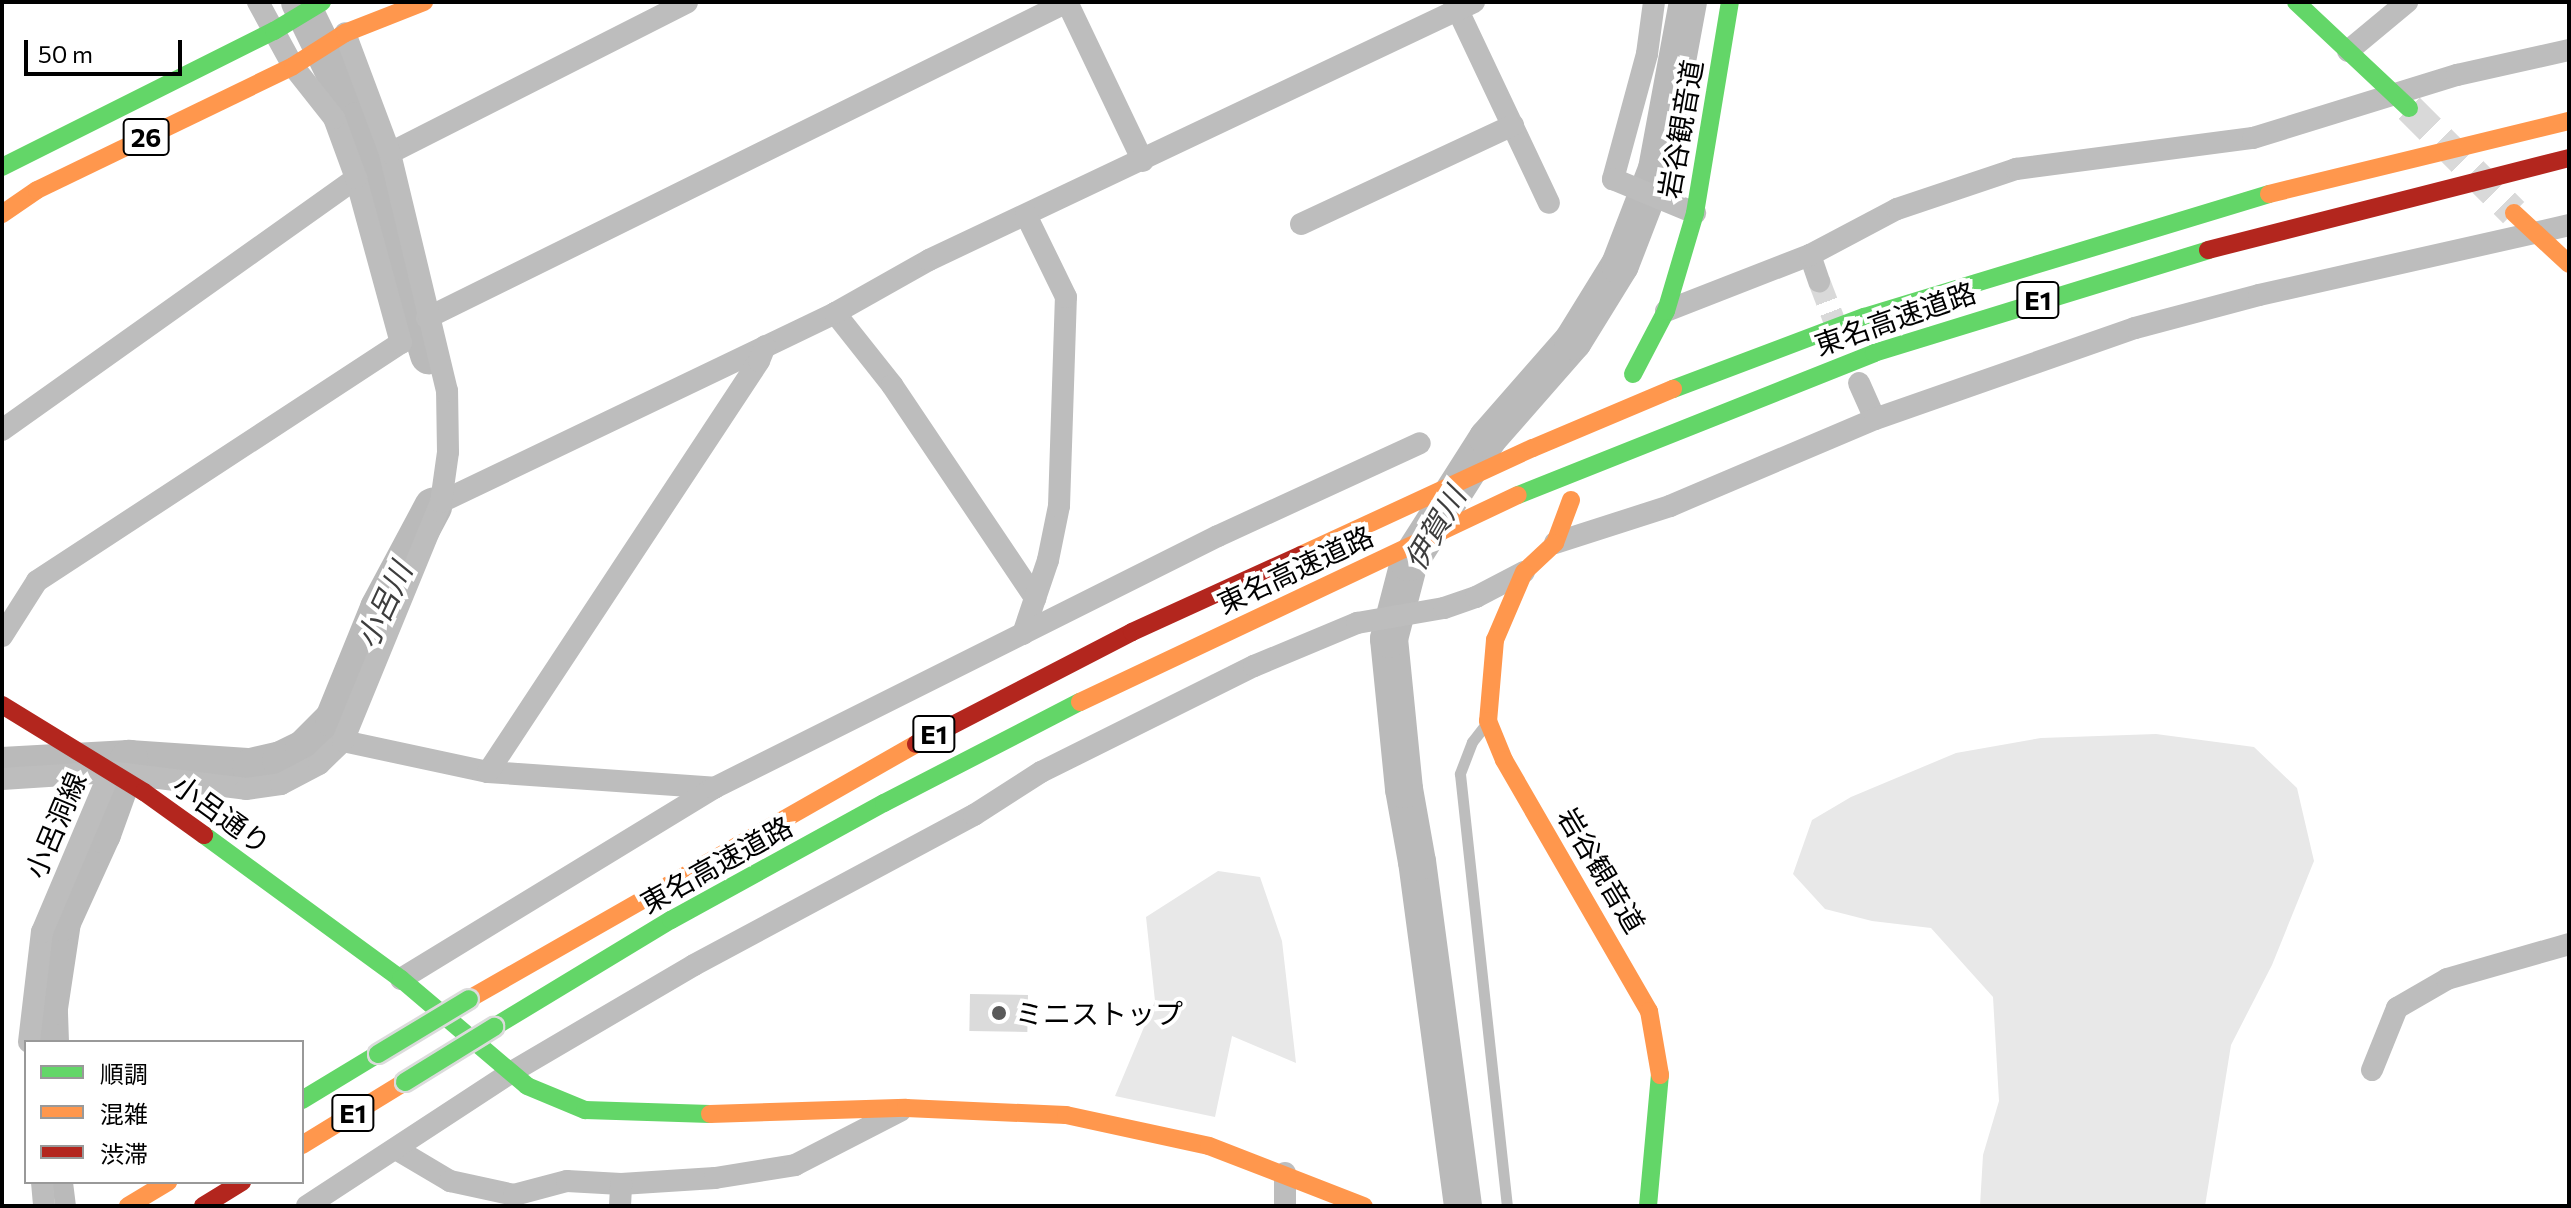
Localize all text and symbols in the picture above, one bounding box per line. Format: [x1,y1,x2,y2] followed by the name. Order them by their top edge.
[28,24,186,74] scale bar
[38,39,93,68] text: 50 m
[1651,57,1709,201] street label: 岩谷観音道
[122,115,170,159] road number: 26
[1810,275,1980,361] street label: 東名高速道路
[2016,278,2060,322] road number: E1
[1396,480,1472,576] water label: 伊賀川
[1212,518,1378,620] street label: 東名高速道路
[348,557,418,653] water label: 小呂川
[912,712,956,756] road number: E1
[18,767,92,883] street label: 小呂洞線
[167,767,277,861] street label: 小呂通り
[1552,801,1652,939] street label: 岩谷観音道
[634,809,798,919] street label: 東名高速道路
[1015,996,1183,1030] place label: ミニストップ
[990,1004,1008,1022] marker: ミニストップ
[24,1040,304,1184] legend
[100,1059,148,1088] text: 順調
[331,1091,375,1135] road number: E1
[100,1099,148,1128] text: 混雑
[100,1139,148,1168] text: 渋滞

